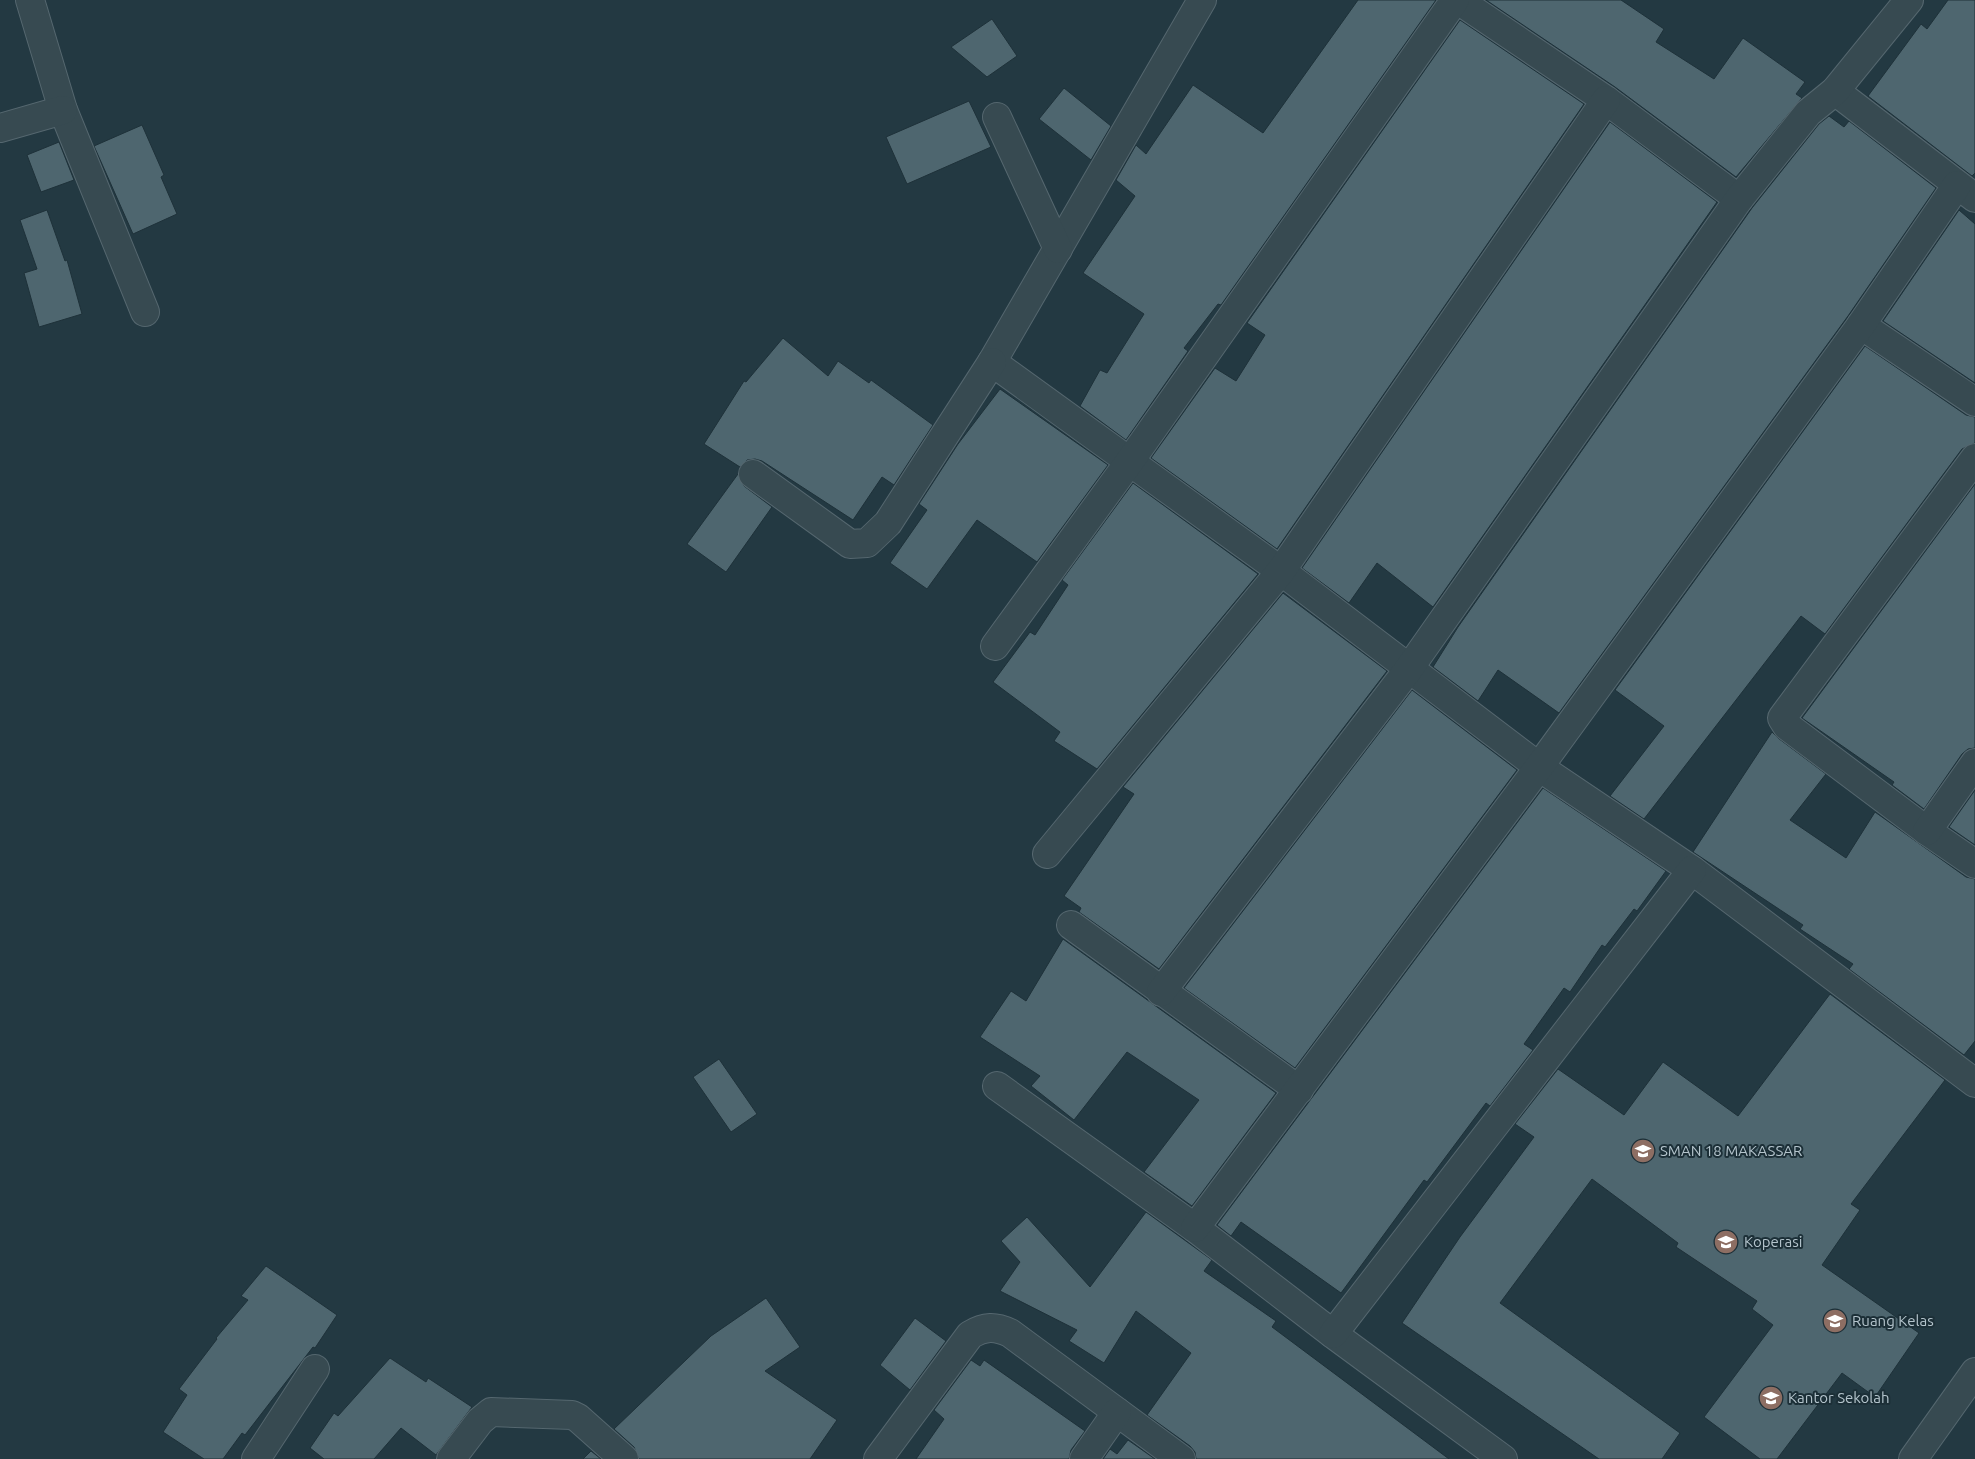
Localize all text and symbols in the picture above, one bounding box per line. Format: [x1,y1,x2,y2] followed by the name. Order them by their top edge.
[1630,1138,1656,1164] school or university icon: SMAN 18 MAKASSAR
[1660,1142,1802,1159] place label: SMAN 18 MAKASSAR
[1713,1229,1739,1255] school or university icon: Koperasi
[1744,1233,1802,1250] place label: Koperasi
[1822,1308,1848,1334] school or university icon: Ruang Kelas
[1852,1312,1934,1329] place label: Ruang Kelas
[1758,1385,1784,1411] school or university icon: Kantor Sekolah
[1788,1389,1890,1406] place label: Kantor Sekolah

